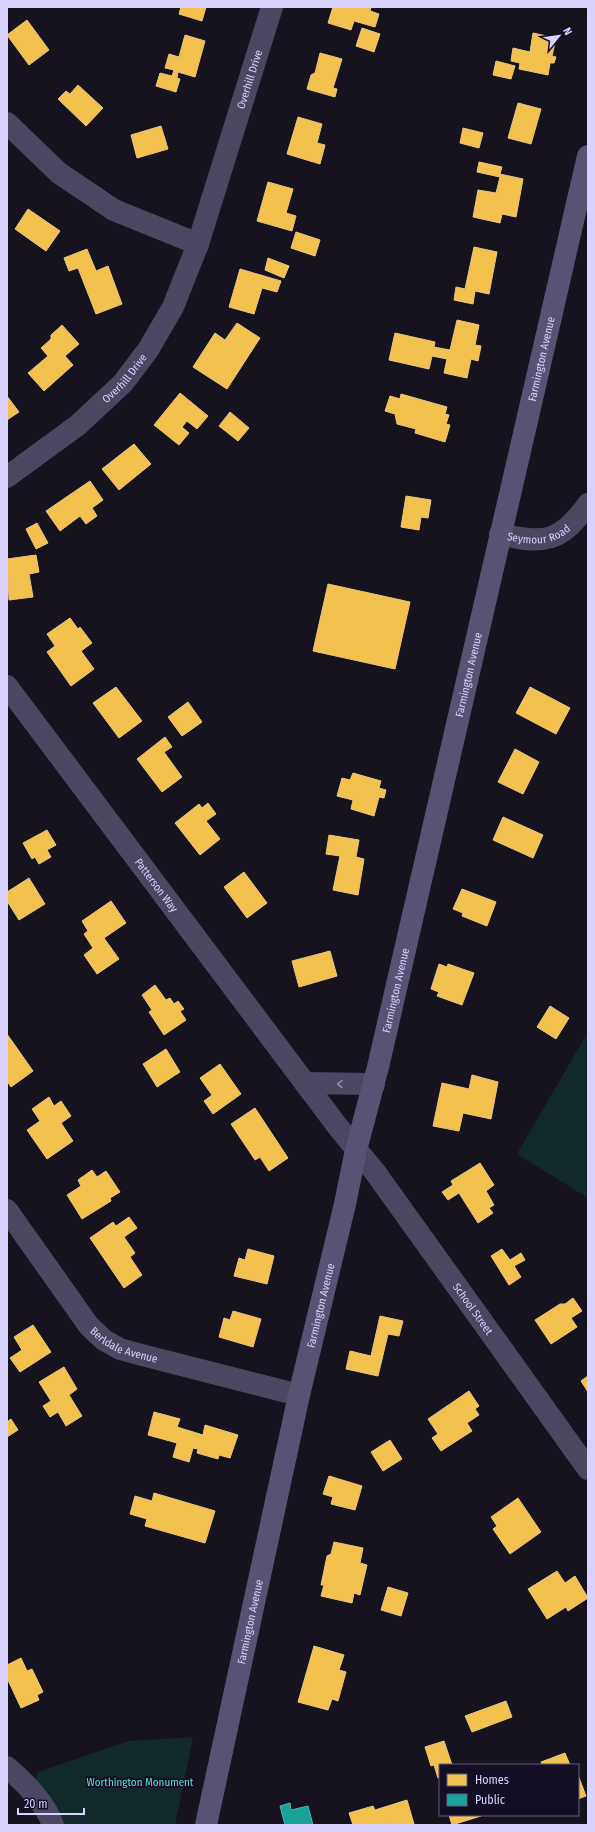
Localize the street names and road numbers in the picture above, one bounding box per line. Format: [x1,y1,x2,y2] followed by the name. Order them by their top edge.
[235,48,265,111] street label: Overhill Drive
[526,316,558,403] street label: Farmington Avenue
[100,351,150,406] street label: Overhill Drive
[506,522,573,547] street label: Seymour Road
[453,631,485,718] street label: Farmington Avenue
[132,856,180,915] street label: Patterson Way
[380,947,412,1034] street label: Farmington Avenue
[305,1262,337,1349] street label: Farmington Avenue
[450,1281,496,1338] street label: School Street
[87,1325,159,1366] street label: Berldale Avenue
[235,1578,266,1665] street label: Farmington Avenue

